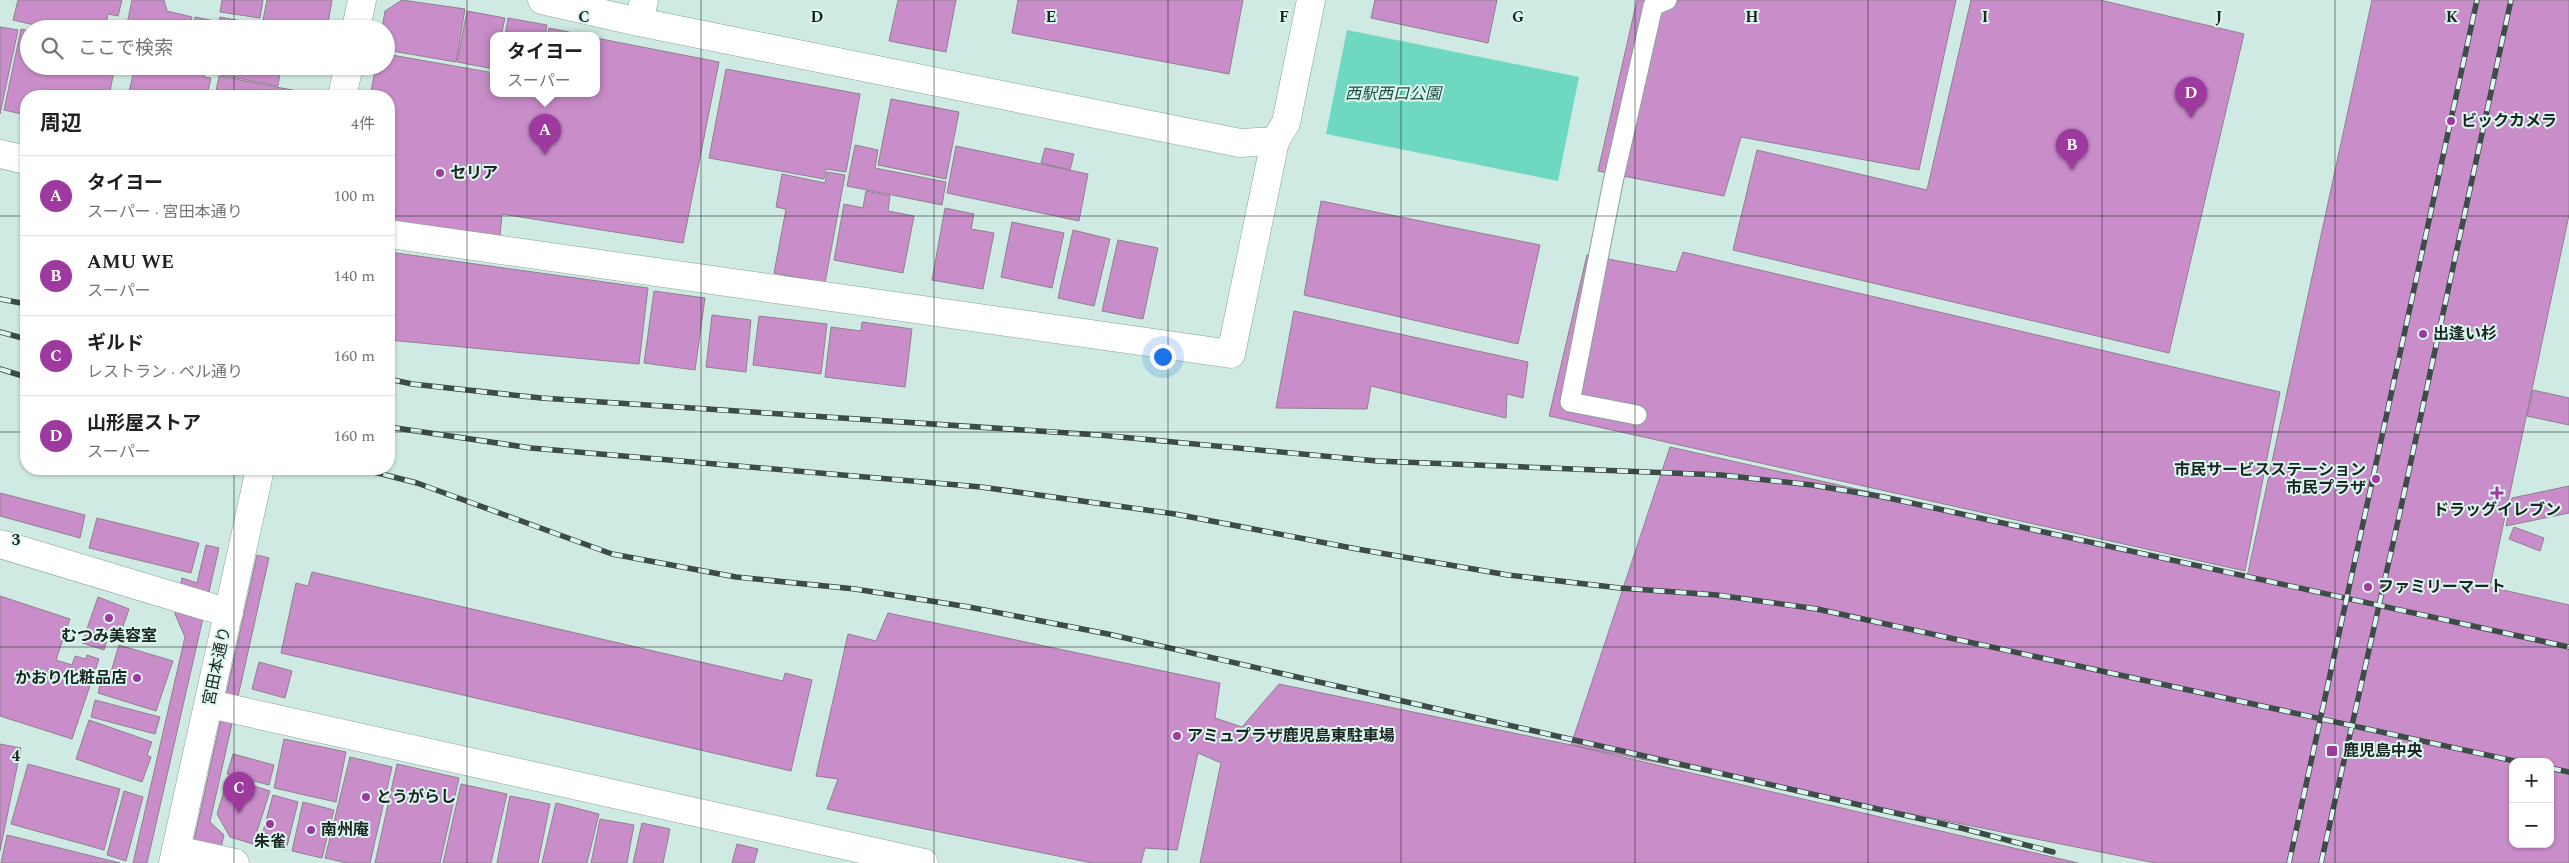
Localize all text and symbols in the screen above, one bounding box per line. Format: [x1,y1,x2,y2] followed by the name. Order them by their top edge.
[578,5,590,29] text: C
[811,5,824,29] text: D
[1046,5,1056,29] text: E
[1279,5,1289,29] text: F
[1512,5,1524,29] text: G
[1745,5,1759,29] text: H
[1982,5,1988,29] text: I
[2216,5,2223,29] text: J
[2446,5,2459,29] text: K
[20,20,395,75] search box
[490,32,600,97] popup
[38,34,66,62] icon: search
[78,34,173,63] text: ここで検索
[507,38,583,67] text: タイヨー
[507,69,571,93] text: スーパー
[2175,77,2207,118] pin: D
[1345,82,1443,106] park label: 西駅西口公園
[40,108,82,140] text: 周辺
[2461,109,2557,133] place label: ビックカメラ
[351,112,375,136] text: 4件
[529,114,561,155] pin: A
[2445,115,2457,127] marker: ビックカメラ
[2056,129,2088,170] pin: B
[450,161,498,185] place label: セリア
[434,167,446,179] marker: セリア
[87,169,163,198] text: タイヨー
[50,184,62,208] text: A
[333,184,375,208] text: 100 m
[87,200,243,224] text: スーパー · 宮田本通り
[87,248,174,277] text: AMU WE
[50,264,62,288] text: B
[333,264,375,288] text: 140 m
[87,279,151,303] text: スーパー
[2433,322,2497,346] place label: 出逢い杉
[2417,328,2429,340] marker: 出逢い杉
[87,329,144,358] text: ギルド
[50,344,62,368] text: C
[333,344,375,368] text: 160 m
[1150,344,1176,370] your location
[87,360,243,384] text: レストラン · ベル通り
[87,409,201,438] text: 山形屋ストア
[50,424,62,448] text: D
[333,424,375,448] text: 160 m
[87,440,151,464] text: スーパー
[2174,458,2366,500] place label: 市民サービスステーション 市民プラザ
[2370,473,2382,485] marker: 市民サービスステーション 市民プラザ
[2491,487,2503,499] marker: ドラッグイレブン
[2433,498,2561,522] place label: ドラッグイレブン
[12,528,21,552] text: 3
[2378,575,2506,599] place label: ファミリーマート
[2362,581,2374,593] marker: ファミリーマート
[103,612,115,624] marker: むつみ美容室
[61,624,157,648] place label: むつみ美容室
[197,624,237,708] street label: 宮田本通り
[15,666,127,690] place label: かおり化粧品店
[131,672,143,684] marker: かおり化粧品店
[1187,724,1395,748] place label: アミュプラザ鹿児島東駐車場
[1171,730,1183,742] marker: アミュプラザ鹿児島東駐車場
[2343,739,2423,763] place label: 鹿児島中央
[12,744,21,768] text: 4
[2325,744,2339,758] marker: 鹿児島中央
[2509,758,2554,848] map controls
[2509,758,2554,803] button: +
[223,772,255,813] pin: C
[376,785,456,809] place label: とうがらし
[360,791,372,803] marker: とうがらし
[2509,803,2554,848] button: −
[264,818,276,830] marker: 朱雀
[321,818,369,842] place label: 南州庵
[305,824,317,836] marker: 南州庵
[254,830,286,854] place label: 朱雀

